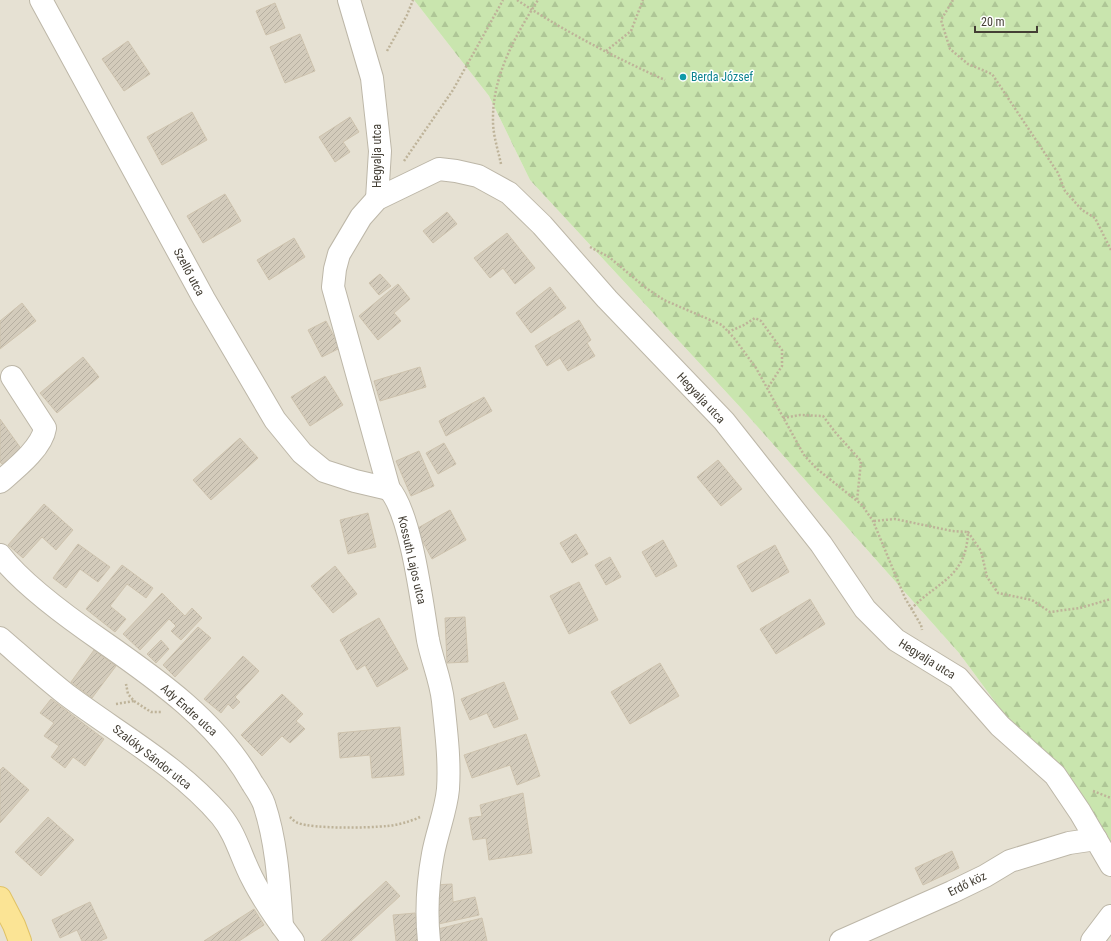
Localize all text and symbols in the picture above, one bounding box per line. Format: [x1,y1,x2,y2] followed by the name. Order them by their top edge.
[975,8,1037,34] scale bar
[981,15,1005,29] text: 20 m
[691,70,753,84] place label: Berda József
[678,72,688,82] marker: Berda József
[370,124,384,188] street label: Hegyalja utca
[171,246,207,298] street label: Szellő utca
[674,370,728,426] street label: Hegyalja utca
[395,514,429,606] street label: Kossuth Lajos utca
[896,636,958,682] street label: Hegyalja utca
[158,681,220,739] street label: Ady Endre utca
[110,722,194,792] street label: Szalóky Sándor utca
[946,869,988,899] street label: Erdő köz

